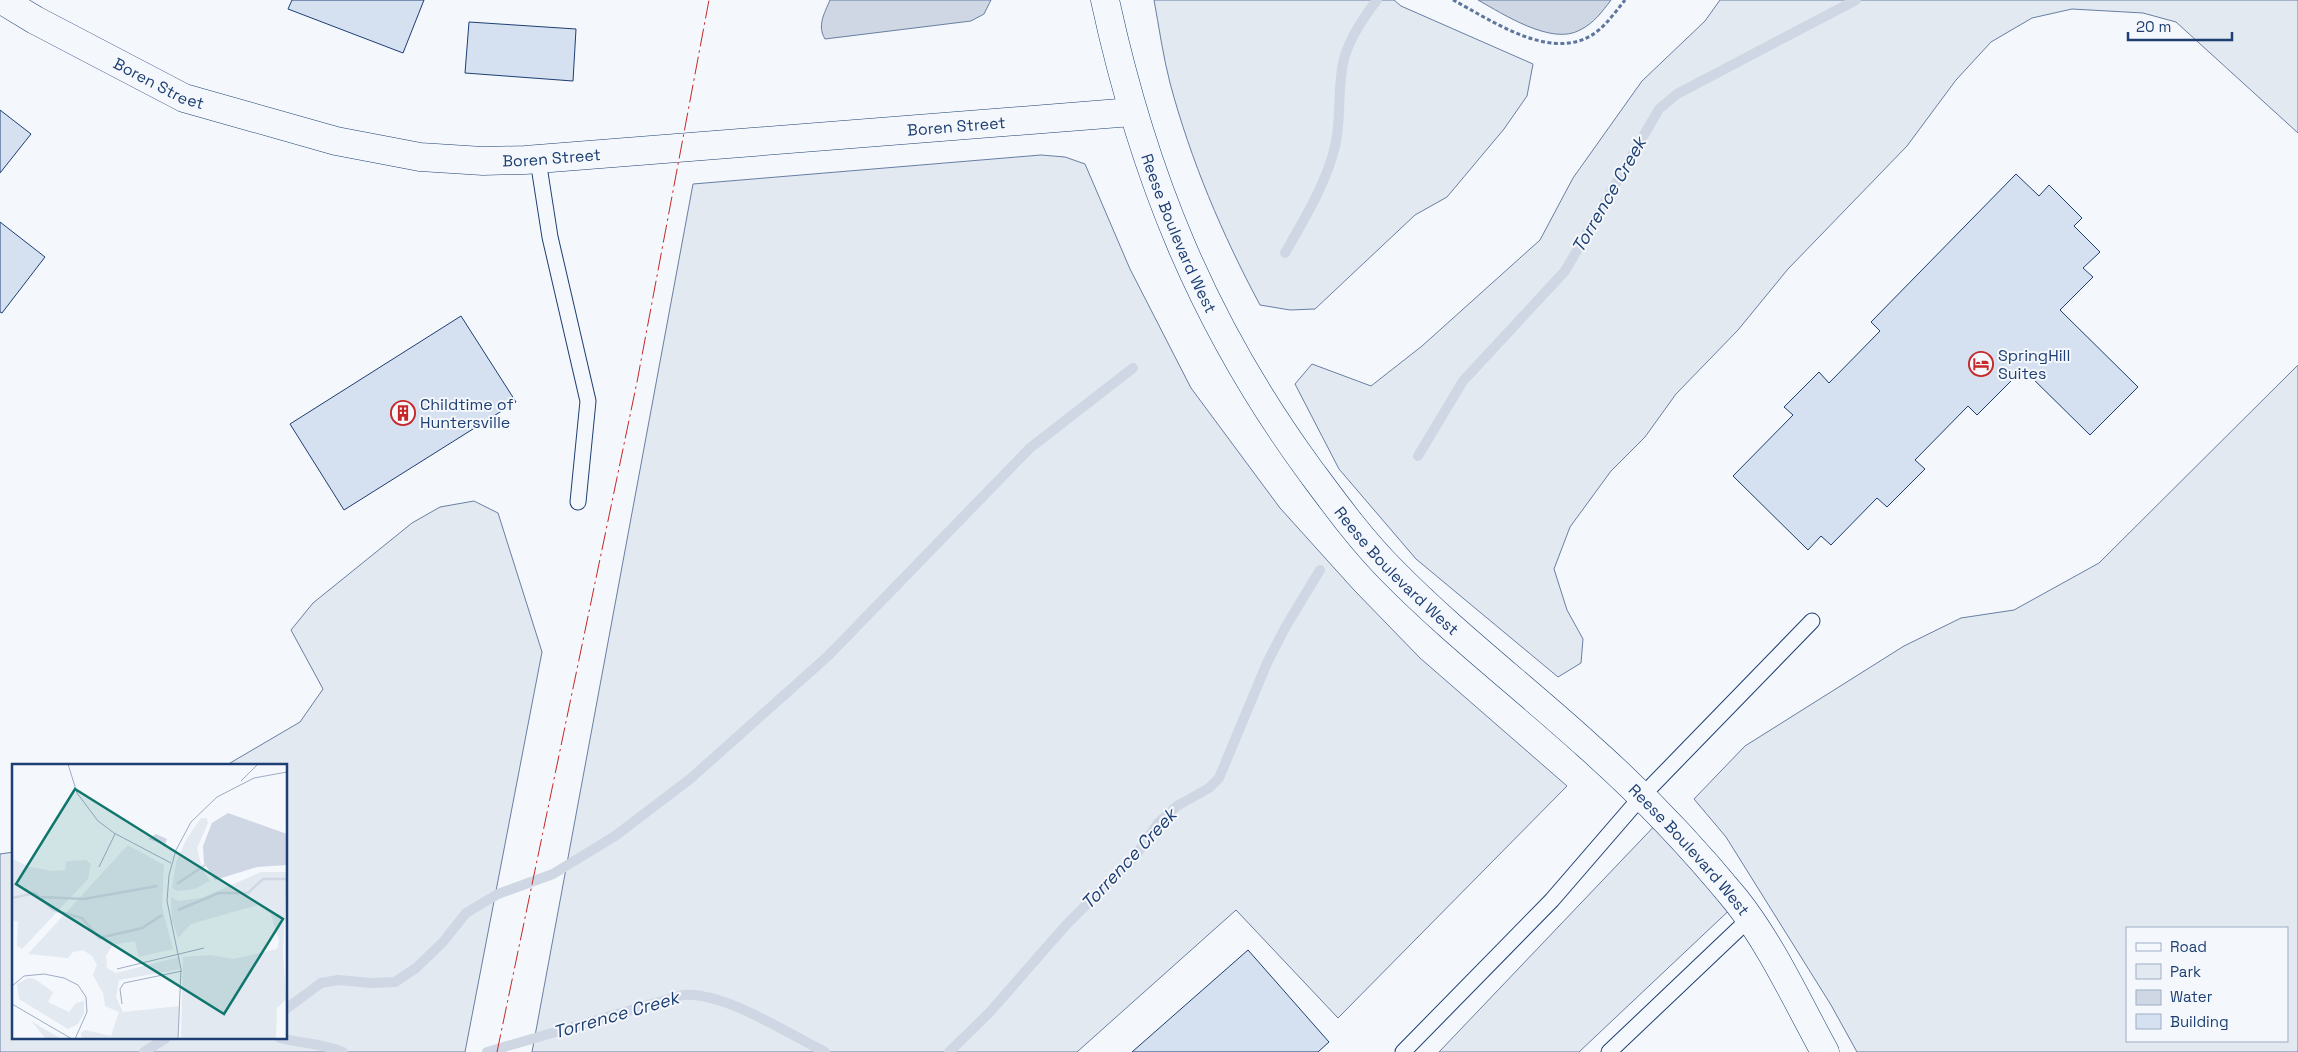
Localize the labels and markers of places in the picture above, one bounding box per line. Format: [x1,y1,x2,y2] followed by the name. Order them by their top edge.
[1998,345,2070,384] place label: SpringHill Suites
[1968,351,1994,377] hotel icon: SpringHill Suites
[420,394,514,433] place label: Childtime of Huntersville
[390,400,416,426] building icon: Childtime of Huntersville

